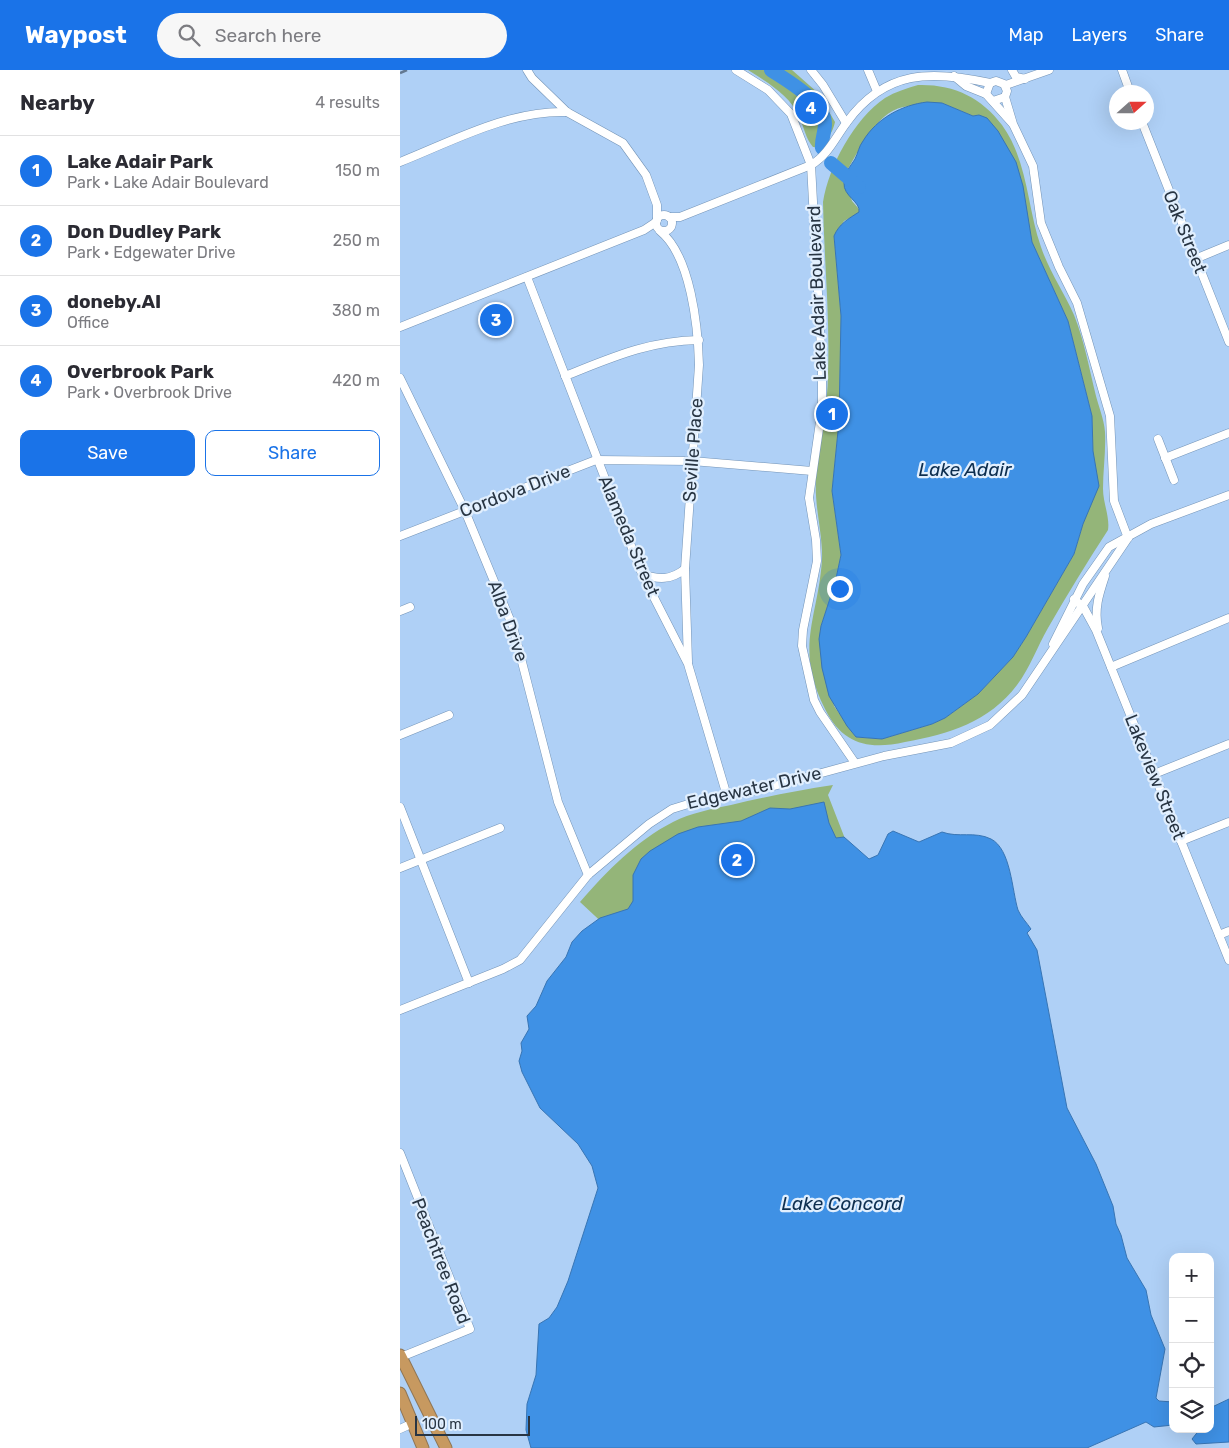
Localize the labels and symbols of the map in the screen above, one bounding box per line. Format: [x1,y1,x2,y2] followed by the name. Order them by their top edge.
[1109,85,1154,130] north arrow
[795,89,827,127] pin: 4
[1158,187,1212,277] street label: Oak Street
[803,205,831,381] street label: Lake Adair Boulevard
[480,301,512,339] pin: 3
[816,395,848,433] pin: 1
[678,397,708,503] street label: Seville Place
[919,458,1012,481] water label: Lake Adair
[456,460,574,522] street label: Cordova Drive
[594,472,664,600] street label: Alameda Street
[827,576,853,602] your location
[483,577,533,665] street label: Alba Drive
[1120,711,1190,843] street label: Lakeview Street
[685,762,823,814] street label: Edgewater Drive
[721,841,753,879] pin: 2
[781,1192,903,1215] water label: Lake Concord
[407,1195,475,1327] street label: Peachtree Road
[415,1413,530,1436] scale bar

